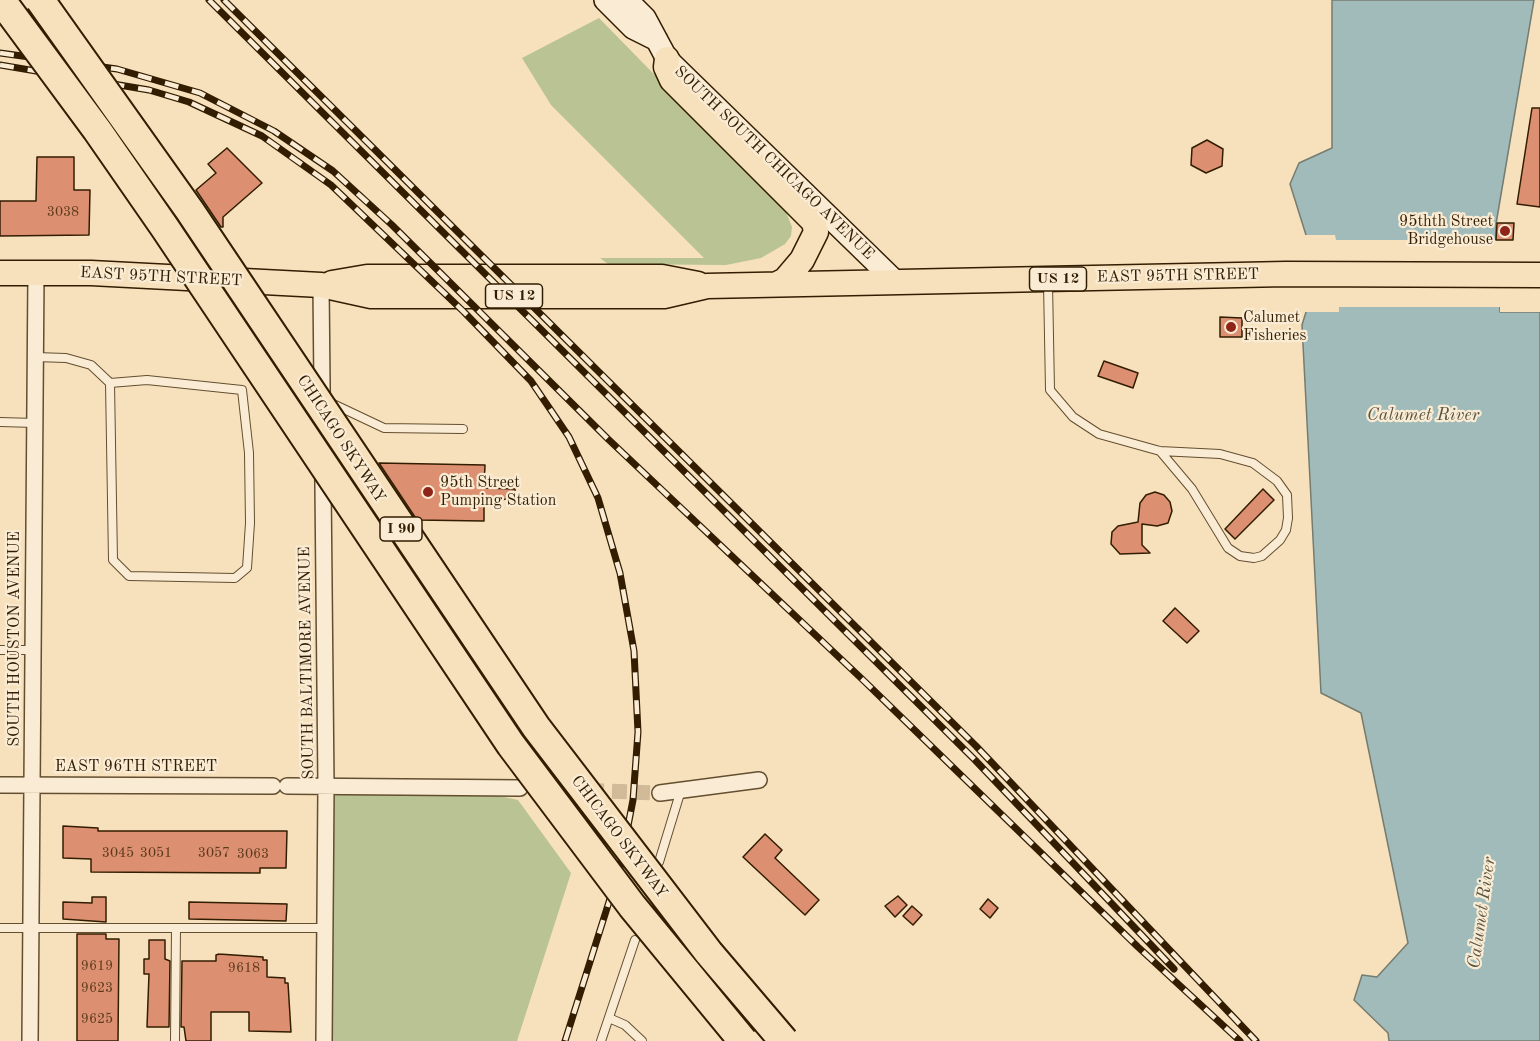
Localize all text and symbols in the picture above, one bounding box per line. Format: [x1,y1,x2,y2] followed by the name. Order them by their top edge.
[670,62,878,264] street label: SOUTH SOUTH CHICAGO AVENUE
[47,204,79,220] house number: 3038
[1399,212,1493,250] place label: 95thth Street Bridgehouse
[1498,224,1512,238] marker: 95thth Street Bridgehouse
[79,263,243,291] street label: EAST 95TH STREET
[1097,265,1259,287] street label: EAST 95TH STREET
[1030,267,1086,291] road number: US 12
[486,284,542,308] road number: US 12
[1243,308,1306,346] place label: Calumet Fisheries
[1224,320,1238,334] marker: Calumet Fisheries
[292,371,390,507] street label: CHICAGO SKYWAY
[1367,404,1479,426] water label: Calumet River
[440,473,556,511] place label: 95th Street Pumping Station
[421,485,435,499] marker: 95th Street Pumping Station
[380,517,422,541] road number: I 90
[5,531,25,747] street label: SOUTH HOUSTON AVENUE
[295,546,319,780] street label: SOUTH BALTIMORE AVENUE
[55,757,217,777] street label: EAST 96TH STREET
[567,772,671,902] street label: CHICAGO SKYWAY
[102,845,134,861] house number: 3045
[140,845,172,861] house number: 3051
[198,845,230,861] house number: 3057
[237,846,269,862] house number: 3063
[1463,856,1501,970] water label: Calumet River
[81,958,113,974] house number: 9619
[228,960,260,976] house number: 9618
[81,980,113,996] house number: 9623
[81,1011,113,1027] house number: 9625

